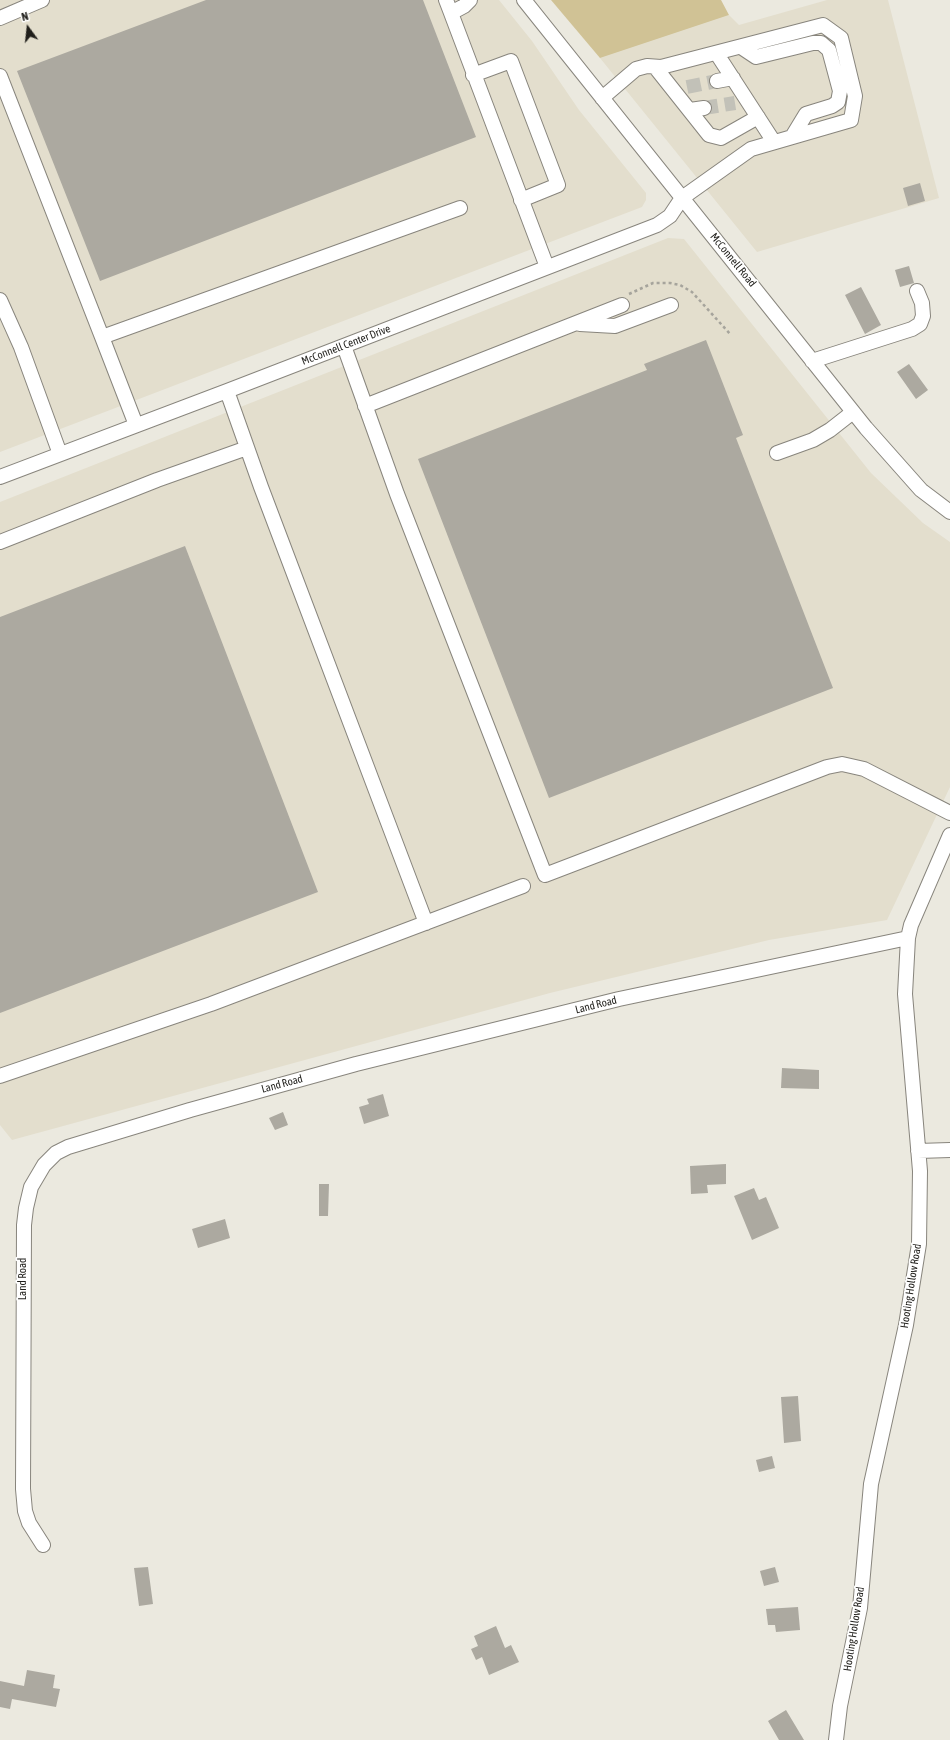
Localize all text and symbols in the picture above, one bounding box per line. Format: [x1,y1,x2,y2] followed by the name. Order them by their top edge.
[8,8,48,48] north arrow
[20,10,30,23] text: N
[707,230,759,290] street label: McConnell Road
[300,322,392,368] street label: McConnell Center Drive
[574,993,618,1017] street label: Land Road
[260,1072,304,1096] street label: Land Road
[898,1243,924,1329] street label: Hooting Hollow Road
[16,1258,30,1300] street label: Land Road
[841,1586,867,1672] street label: Hooting Hollow Road

